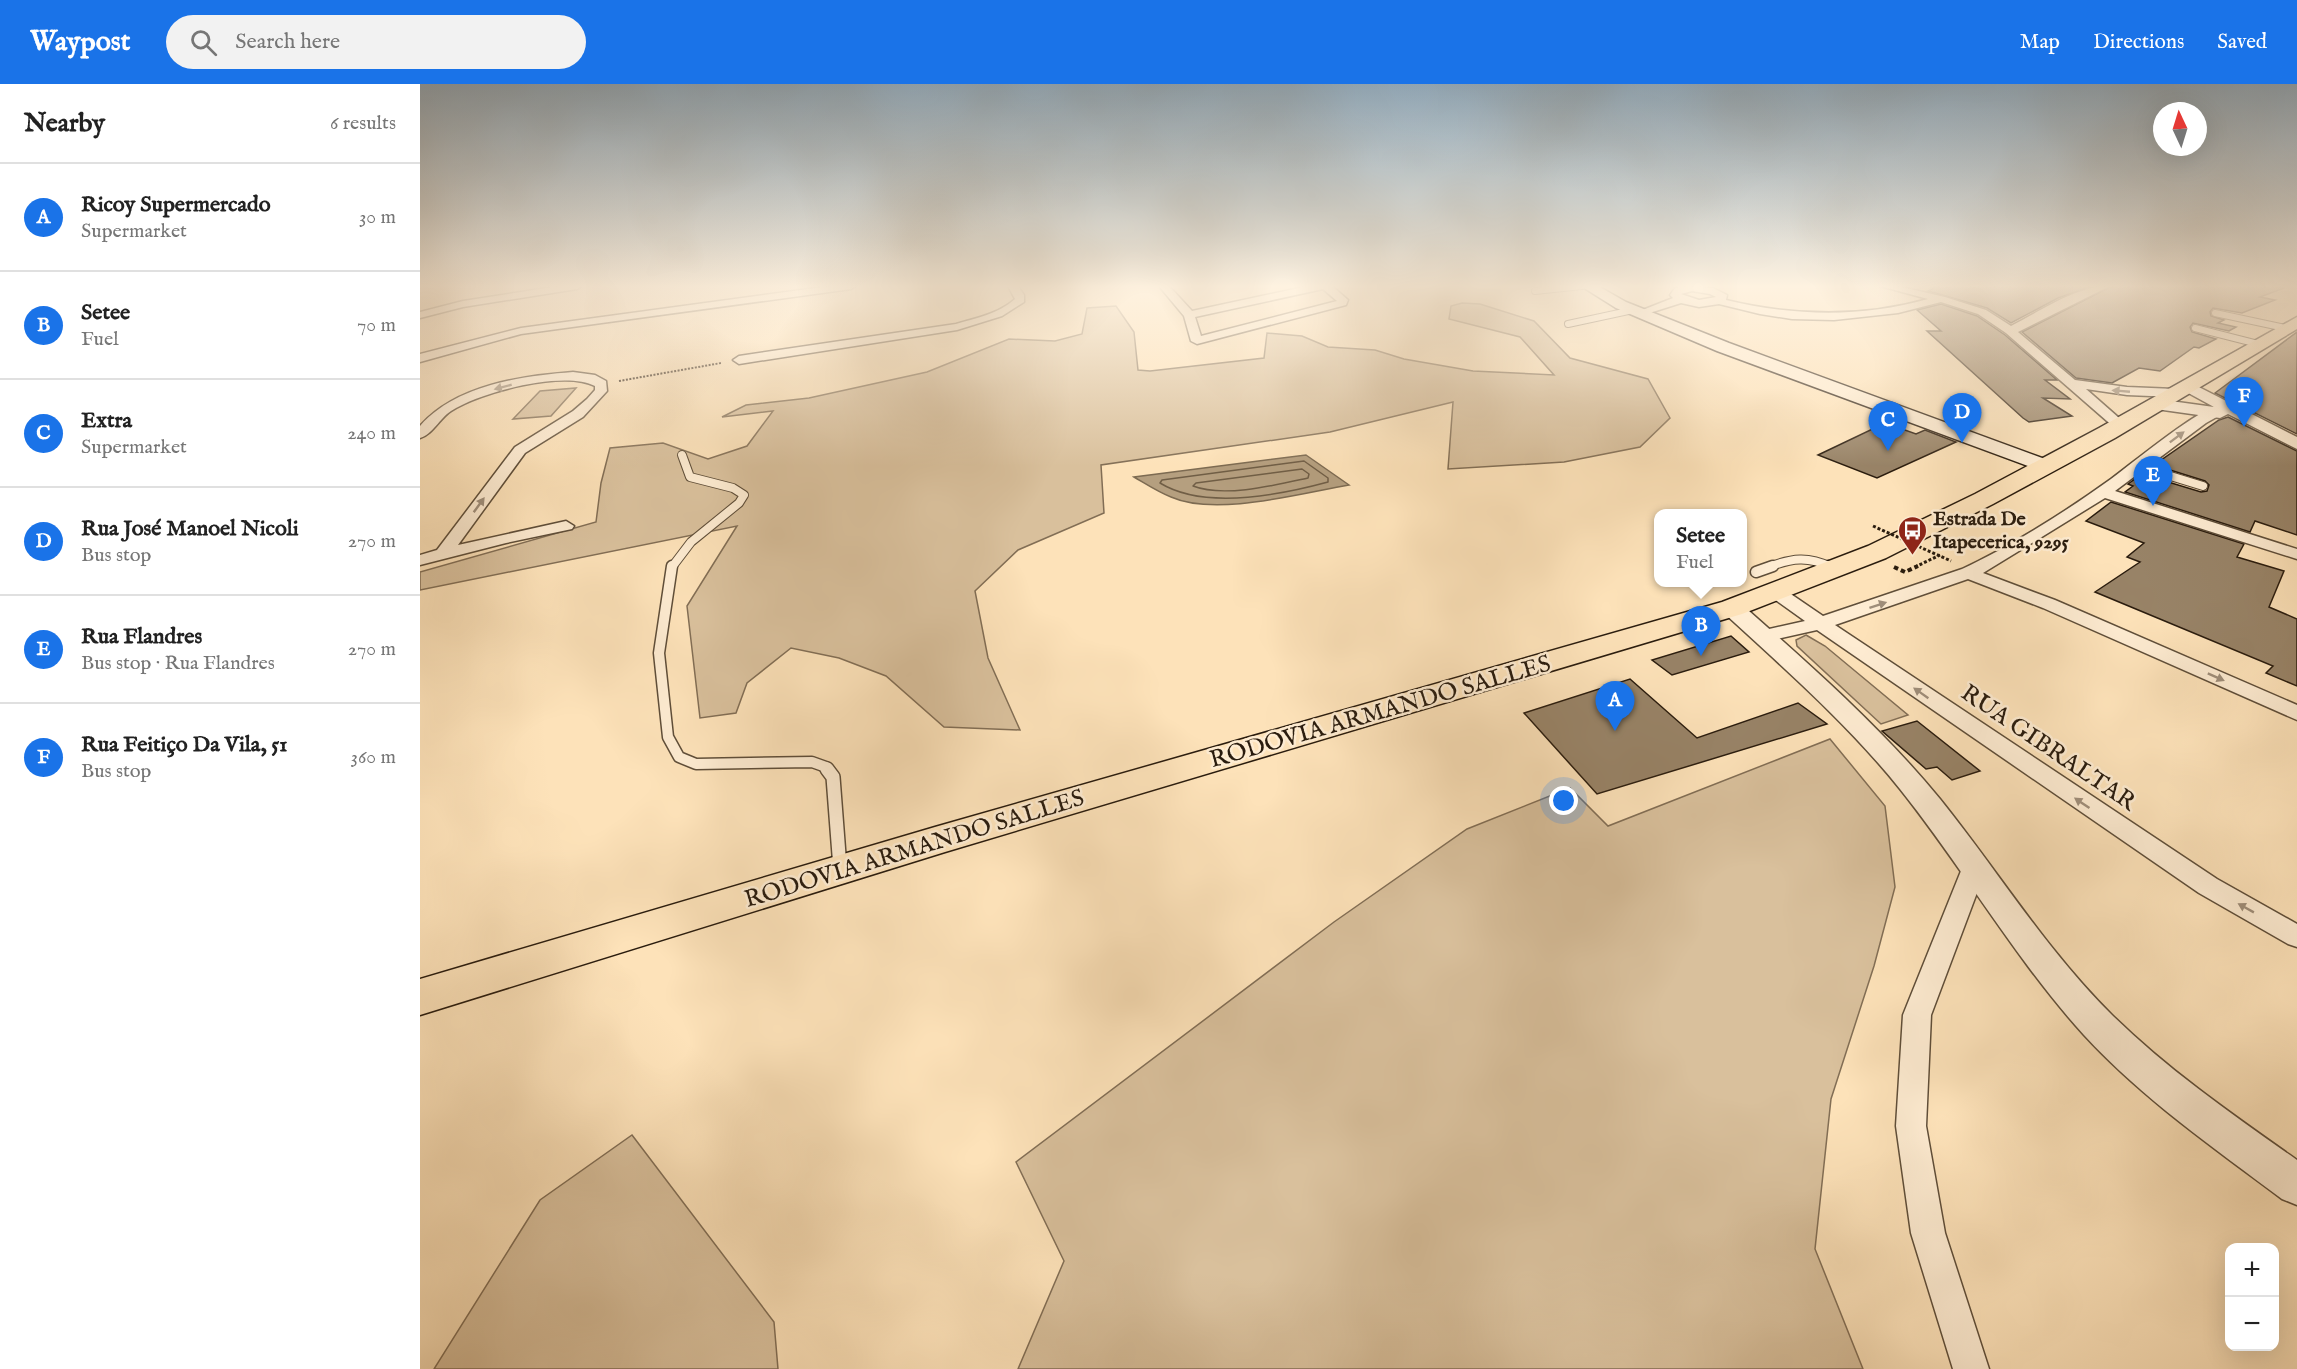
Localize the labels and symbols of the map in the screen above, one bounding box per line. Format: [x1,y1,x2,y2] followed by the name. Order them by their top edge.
[2153,102,2207,156] north arrow
[2224,378,2264,427] pin: F
[494,383,512,393] one-way arrow
[2112,386,2131,396] one-way arrow
[1942,394,1982,443] pin: D
[1868,402,1908,451] pin: C
[2169,431,2185,444] one-way arrow
[2134,456,2172,506] pin: E
[473,498,485,514] one-way arrow
[1933,507,2069,555] place label: Estrada De Itapecerica, 9295
[1896,514,1928,556] bus stop icon: Estrada De Itapecerica, 9295
[1869,599,1887,609] one-way arrow
[1682,606,1720,656] pin: B
[1206,649,1555,776] street label: RODOVIA ARMANDO SALLES
[2207,672,2225,682] one-way arrow
[1955,678,2142,819] street label: RUA GIBRALTAR
[1596,682,1634,731] pin: A
[1913,687,1929,699] one-way arrow
[741,783,1088,916] street label: RODOVIA ARMANDO SALLES
[1549,786,1578,815] your location
[2074,798,2090,809] one-way arrow
[2237,903,2254,913] one-way arrow

